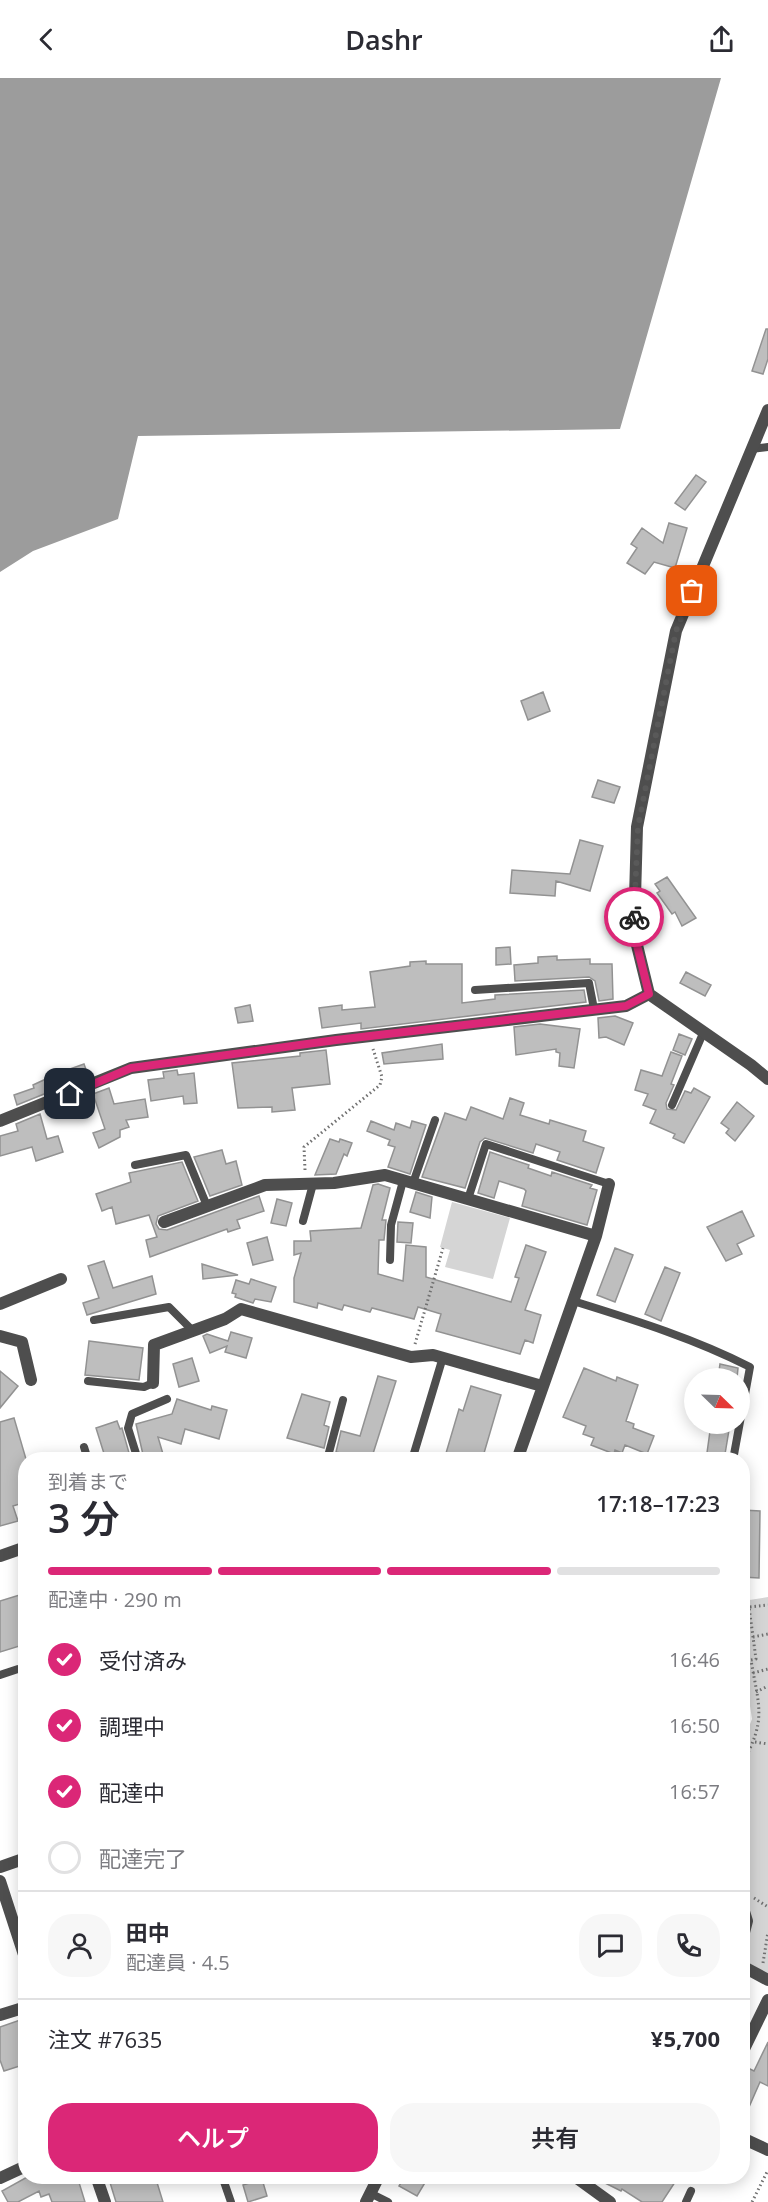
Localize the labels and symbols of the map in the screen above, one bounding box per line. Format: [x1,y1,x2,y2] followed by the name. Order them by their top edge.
[666,565,717,616] pin
[604,887,664,947] courier
[44,1068,95,1119] pin
[684,1368,750,1434] north arrow

